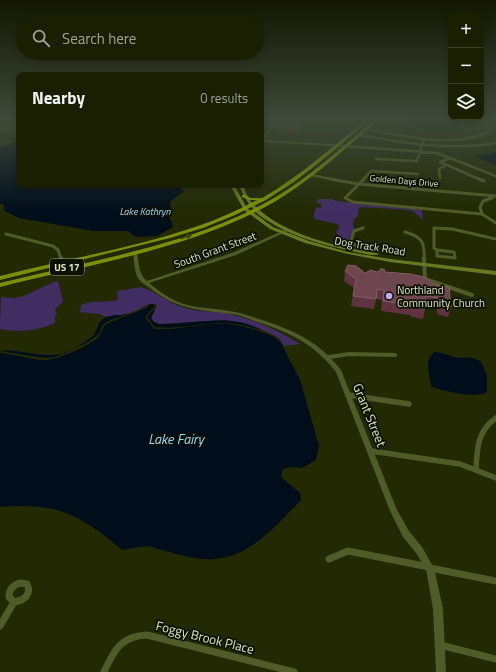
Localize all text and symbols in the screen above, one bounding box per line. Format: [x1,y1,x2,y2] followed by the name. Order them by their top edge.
[448,12,484,120] map controls
[448,12,484,48] button: +
[16,16,264,60] search box
[30,27,52,49] icon: search
[62,27,136,50] text: Search here
[448,48,484,84] button: −
[448,84,484,120] button: layers
[32,85,85,111] text: Nearby
[200,88,248,108] text: 0 results
[369,171,439,190] street label: Golden Days Drive
[119,204,172,219] water label: Lake Kathryn
[172,228,258,272] street label: South Grant Street
[333,233,407,260] street label: Dog Track Road
[180,234,192,240] one-way arrow
[50,259,84,275] road number: US 17
[397,282,485,311] place label: Northland Community Church
[384,291,394,301] marker: Northland Community Church
[348,380,392,450] street label: Grant Street
[148,428,206,449] water label: Lake Fairy
[154,615,256,659] street label: Foggy Brook Place

